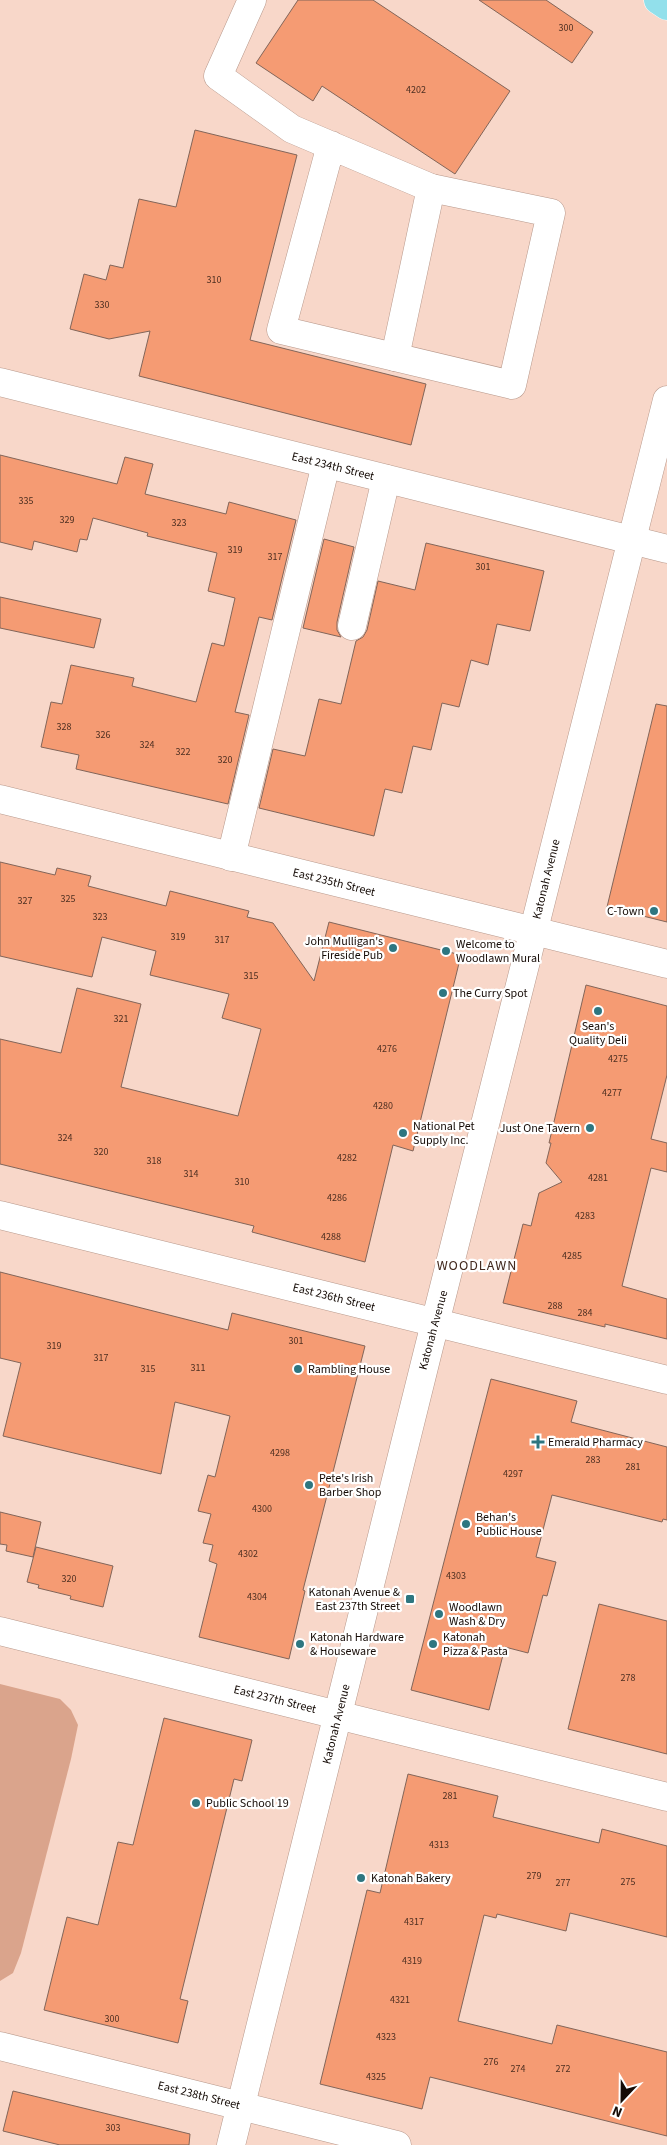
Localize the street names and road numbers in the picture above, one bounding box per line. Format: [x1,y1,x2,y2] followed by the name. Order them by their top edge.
[290,448,376,485] street label: East 234th Street
[528,837,565,921] street label: Katonah Avenue
[291,864,377,901] street label: East 235th Street
[291,1279,377,1316] street label: East 236th Street
[415,1288,452,1372] street label: Katonah Avenue
[232,1681,318,1718] street label: East 237th Street
[318,1682,355,1766] street label: Katonah Avenue
[156,2077,242,2114] street label: East 238th Street

